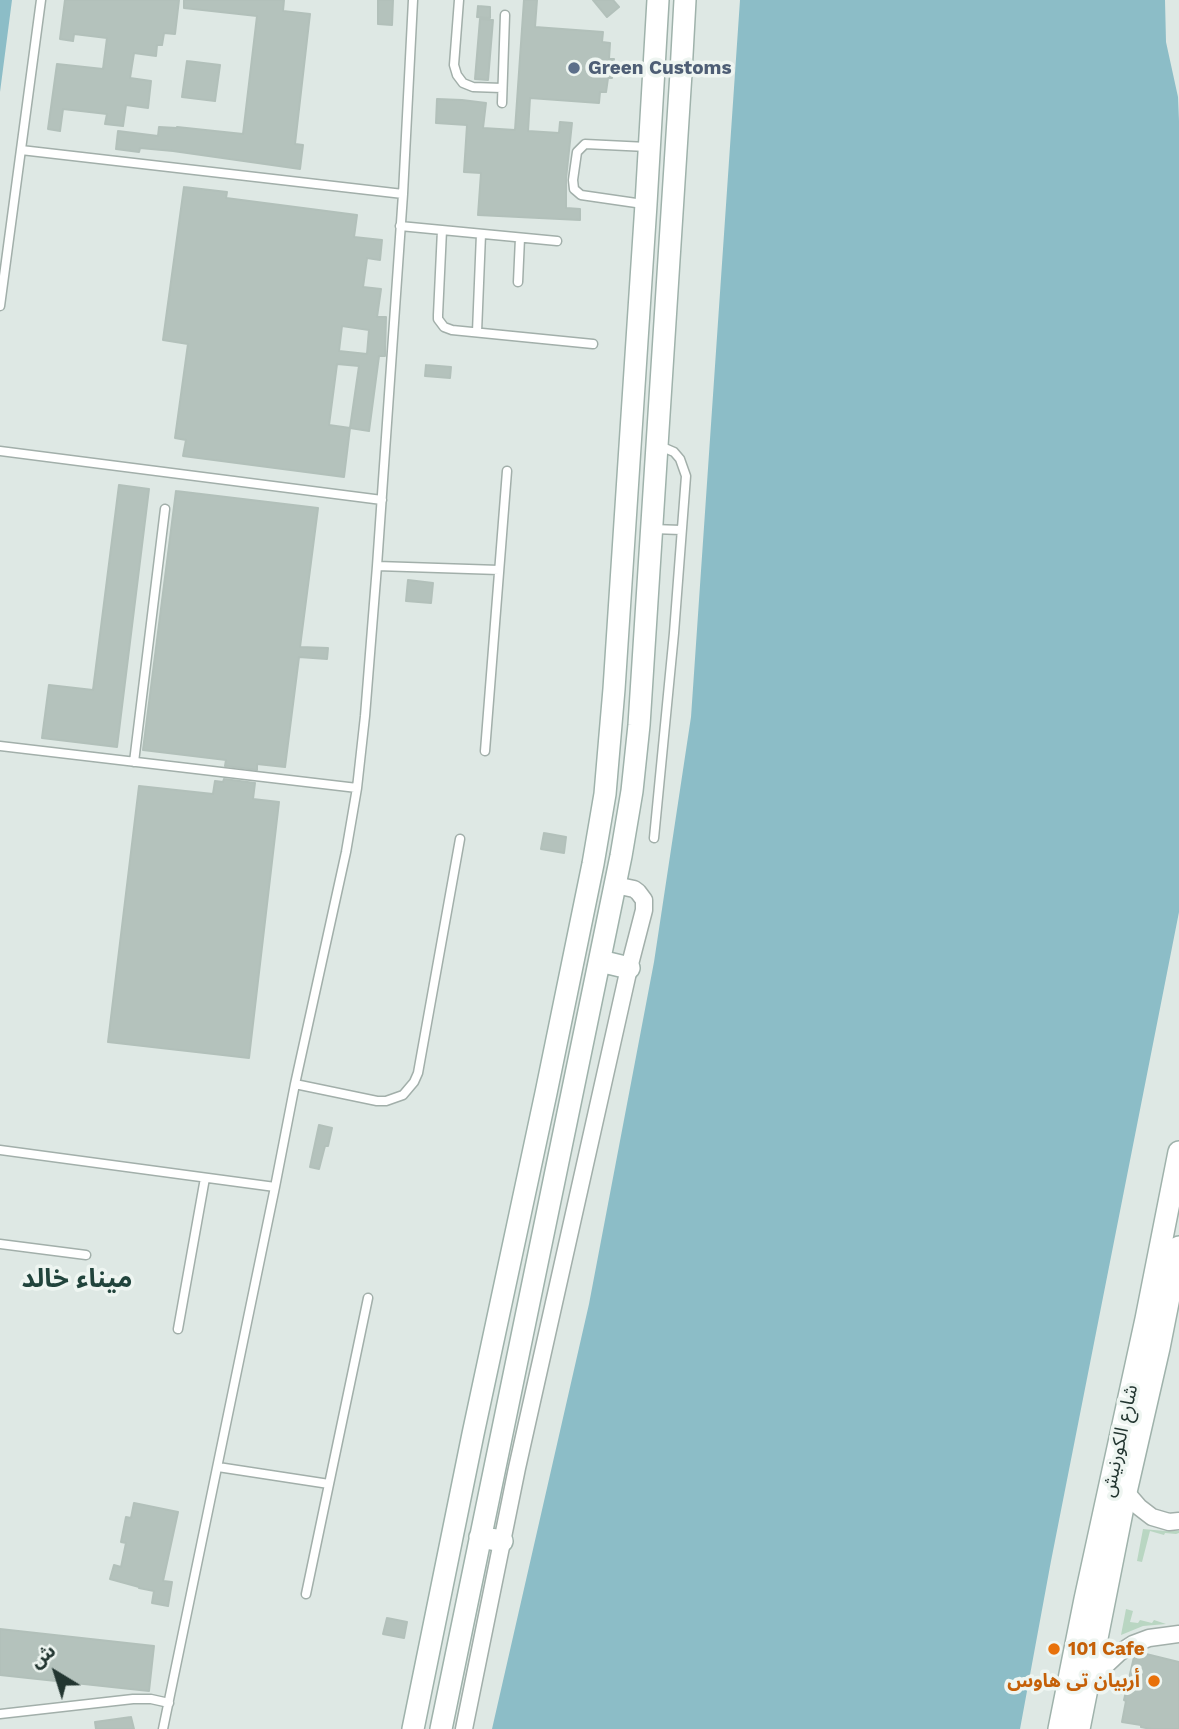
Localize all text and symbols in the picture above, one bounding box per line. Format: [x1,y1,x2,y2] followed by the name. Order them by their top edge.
[588,57,732,79] place label: Green Customs
[566,60,582,76] marker: Green Customs
[22,1263,132,1295] district label: ميناء خالد
[1097,1383,1143,1499] street label: شارع الكورنيش
[21,1638,91,1708] north arrow
[1068,1638,1145,1660] place label: 101 Cafe
[25,1639,60,1673] text: ش
[1046,1641,1062,1657] marker: 101 Cafe
[1007,1670,1140,1692] place label: أربيان تى هاوس
[1146,1673,1162,1689] marker: أربيان تى هاوس

